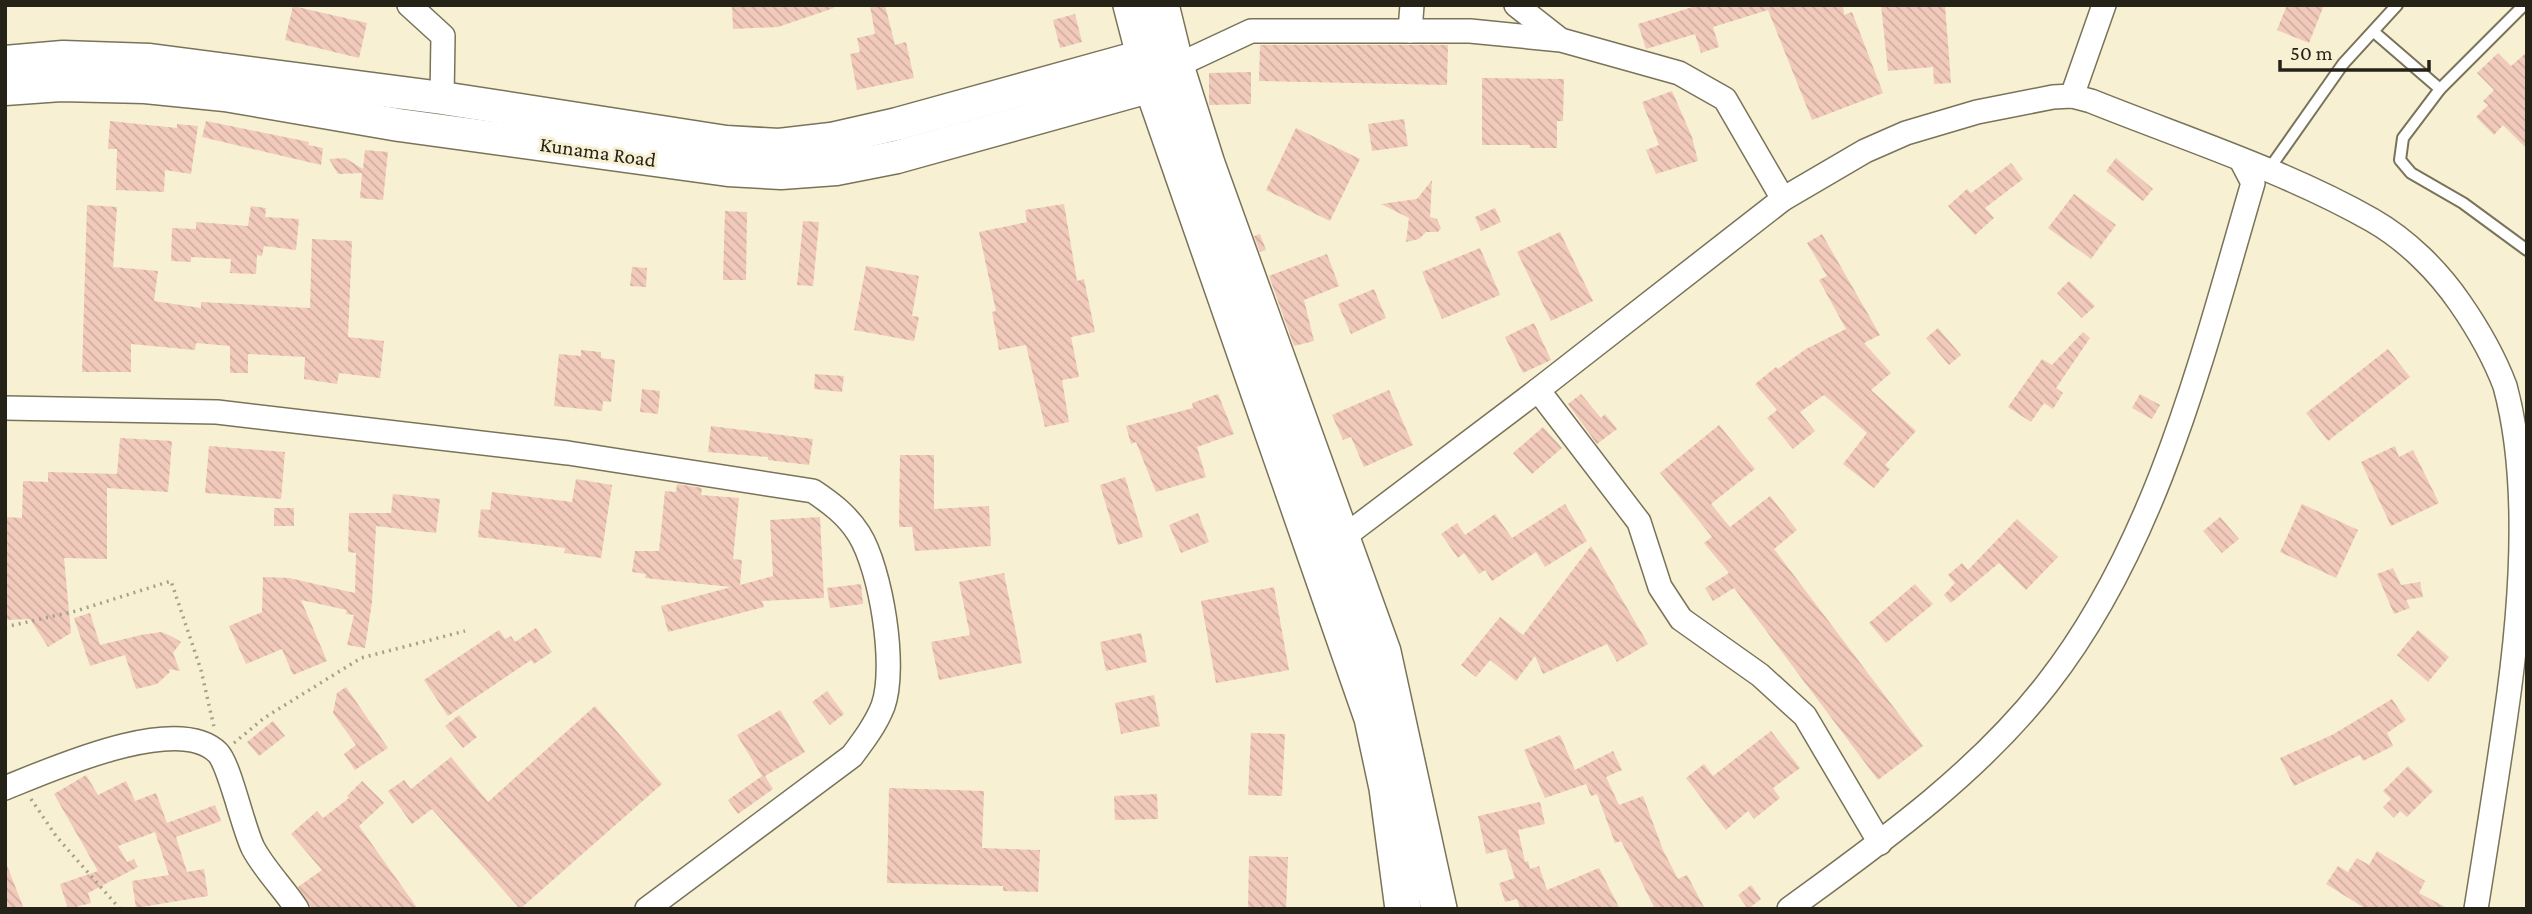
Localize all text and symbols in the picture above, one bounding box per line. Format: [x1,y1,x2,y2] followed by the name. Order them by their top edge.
[2280,28,2429,72] scale bar
[2290,41,2333,65] text: 50 m
[538,132,658,172] street label: Kunama Road

